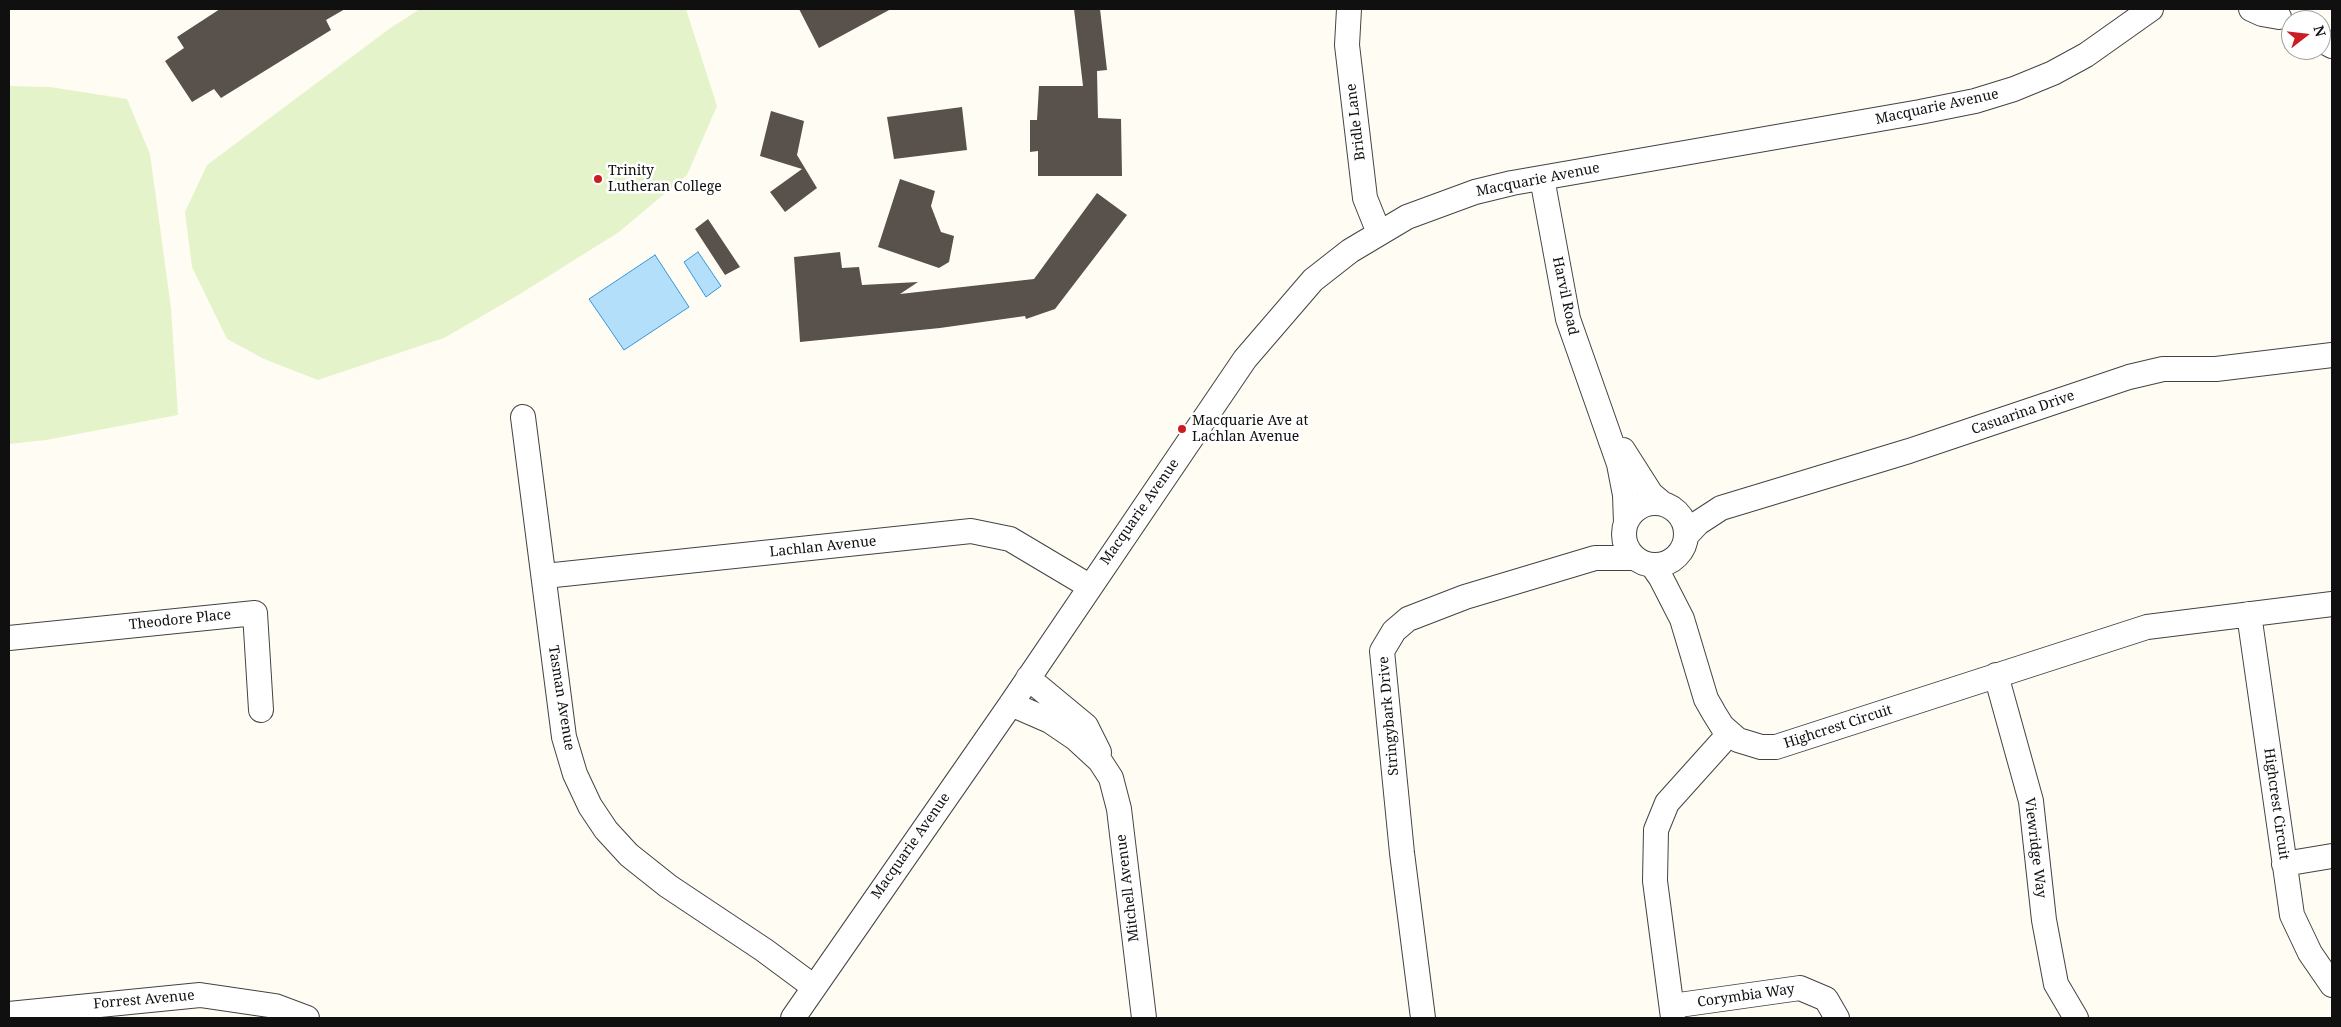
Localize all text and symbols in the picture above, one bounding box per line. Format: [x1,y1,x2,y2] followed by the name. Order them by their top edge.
[2281,10,2331,60] north arrow
[2309,23,2331,39] text: N
[1343,83,1369,161] street label: Bridle Lane
[1874,86,2000,128] street label: Macquarie Avenue
[1475,160,1601,200] street label: Macquarie Avenue
[608,163,722,196] place label: Trinity Lutheran College
[592,173,604,185] marker: Trinity Lutheran College
[1548,255,1582,337] street label: Harvil Road
[1969,387,2077,439] street label: Casuarina Drive
[1192,413,1309,446] place label: Macquarie Ave at Lachlan Avenue
[1176,423,1188,435] marker: Macquarie Ave at Lachlan Avenue
[1097,456,1183,568] street label: Macquarie Avenue
[769,533,877,561] street label: Lachlan Avenue
[128,606,232,634] street label: Theodore Place
[544,644,578,752] street label: Tasman Avenue
[1375,656,1403,776] street label: Stringybark Drive
[1782,702,1894,752] street label: Highcrest Circuit
[2260,747,2292,861] street label: Highcrest Circuit
[868,790,954,902] street label: Macquarie Avenue
[2021,797,2049,899] street label: Viewridge Way
[1113,833,1143,943] street label: Mitchell Avenue
[1696,981,1796,1011] street label: Corymbia Way
[93,987,195,1013] street label: Forrest Avenue

